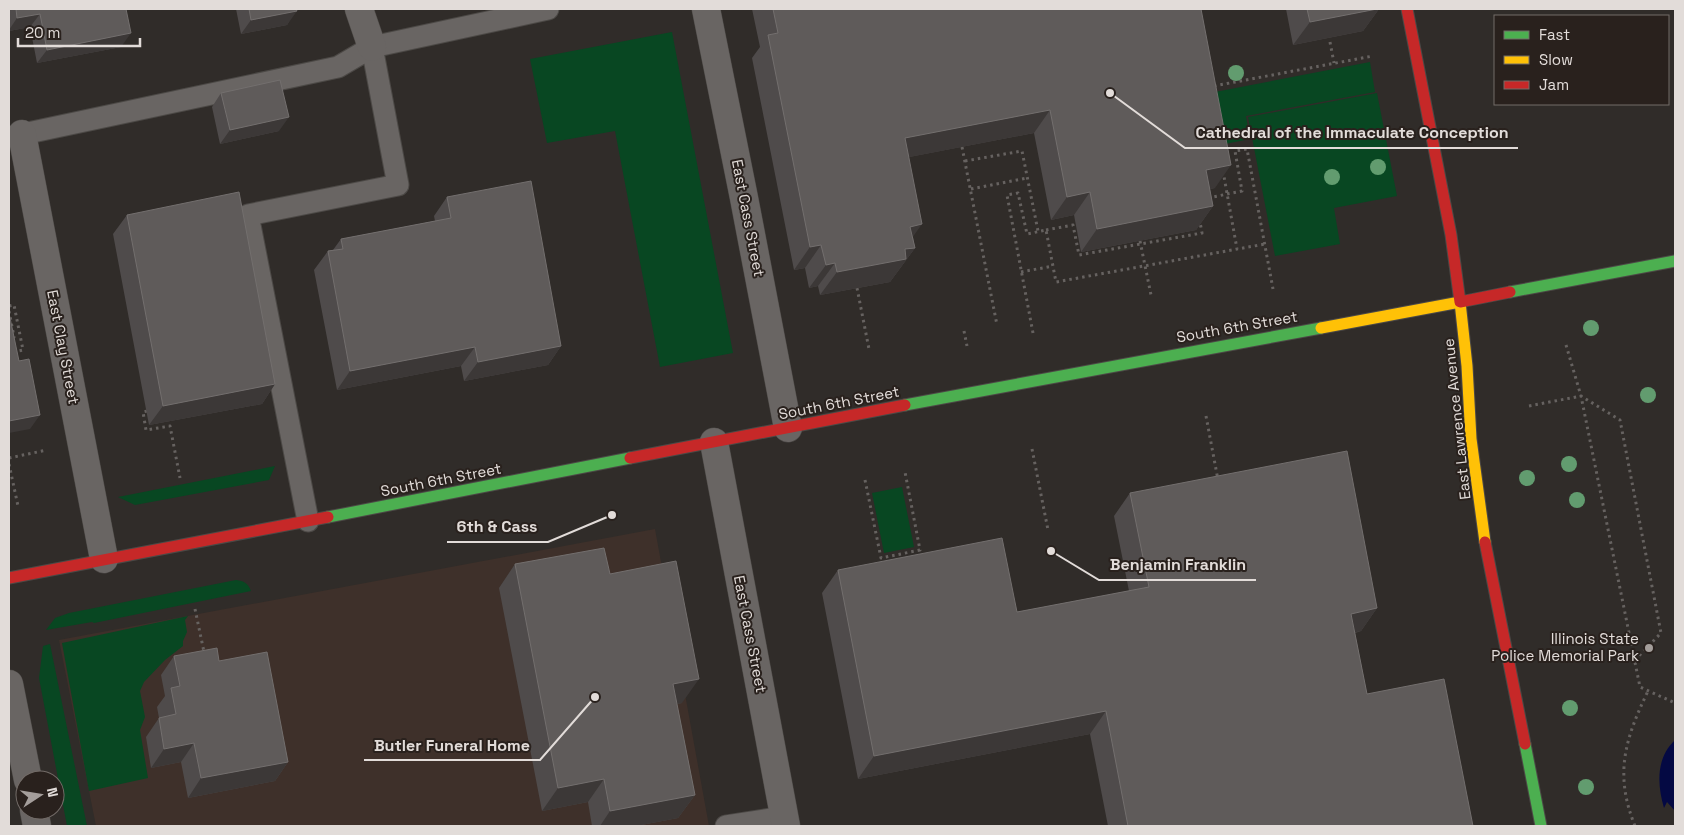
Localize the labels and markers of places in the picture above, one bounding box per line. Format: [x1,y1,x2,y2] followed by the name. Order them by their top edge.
[1185,117,1518,148] callout: Cathedral of the Immaculate Conception
[447,511,548,542] callout: 6th & Cass
[1099,549,1256,580] callout: Benjamin Franklin
[1491,629,1639,665] place label: Illinois State Police Memorial Park
[1643,642,1655,654] marker: Illinois State Police Memorial Park
[364,729,540,760] callout: Butler Funeral Home

